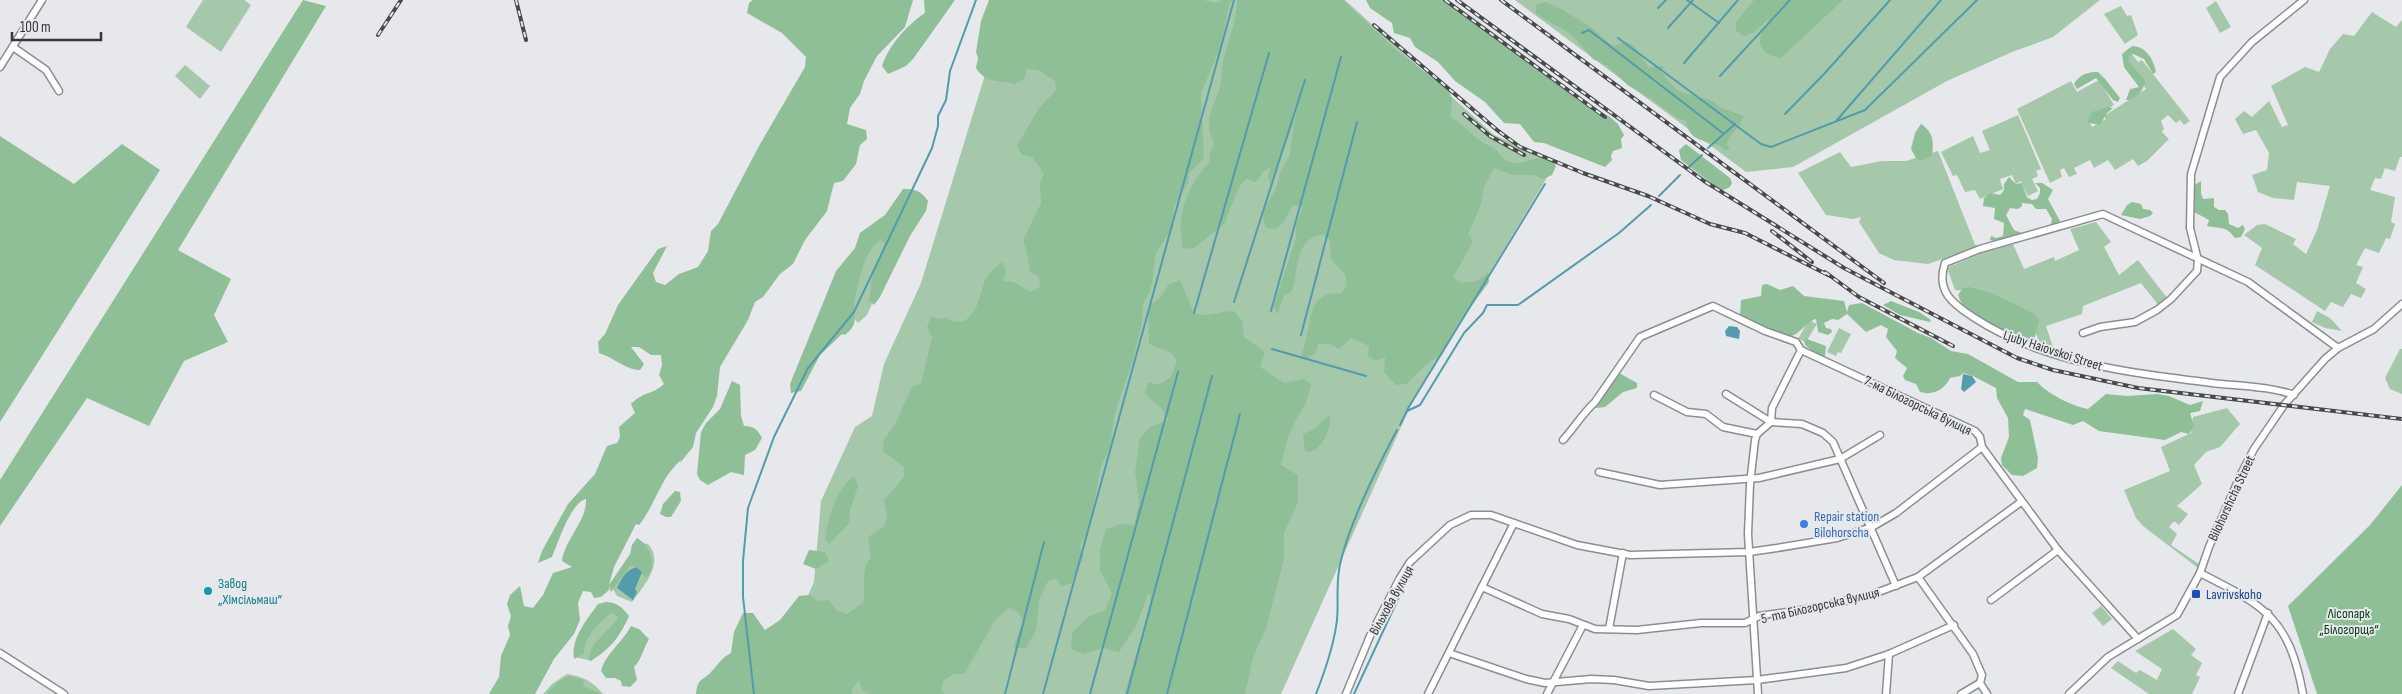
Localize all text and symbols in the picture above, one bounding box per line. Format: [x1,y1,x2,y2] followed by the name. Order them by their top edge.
[12,10,101,42] scale bar
[20,18,51,37] text: 100 m
[2001,326,2105,375] street label: Ljuby Haiovskoi Street
[1861,372,1975,439] street label: 7-ма Білогорська вулиця
[2204,453,2259,544] street label: Bilohorshcha Street
[1814,508,1879,541] place label: Repair station Bilohorscha
[1798,518,1810,530] marker: Repair station Bilohorscha
[1365,563,1417,638] street label: Вільхова вулиця
[218,575,283,608] place label: Завод „Хімсільмаш“
[1759,584,1881,627] street label: 5-та Білогорська вулиця
[202,585,214,597] marker: Завод „Хімсільмаш“
[2206,586,2262,603] place label: Lavrivskoho
[2190,588,2202,600] marker: Lavrivskoho
[2319,605,2379,638] park label: Лісопарк „Білогорща“

